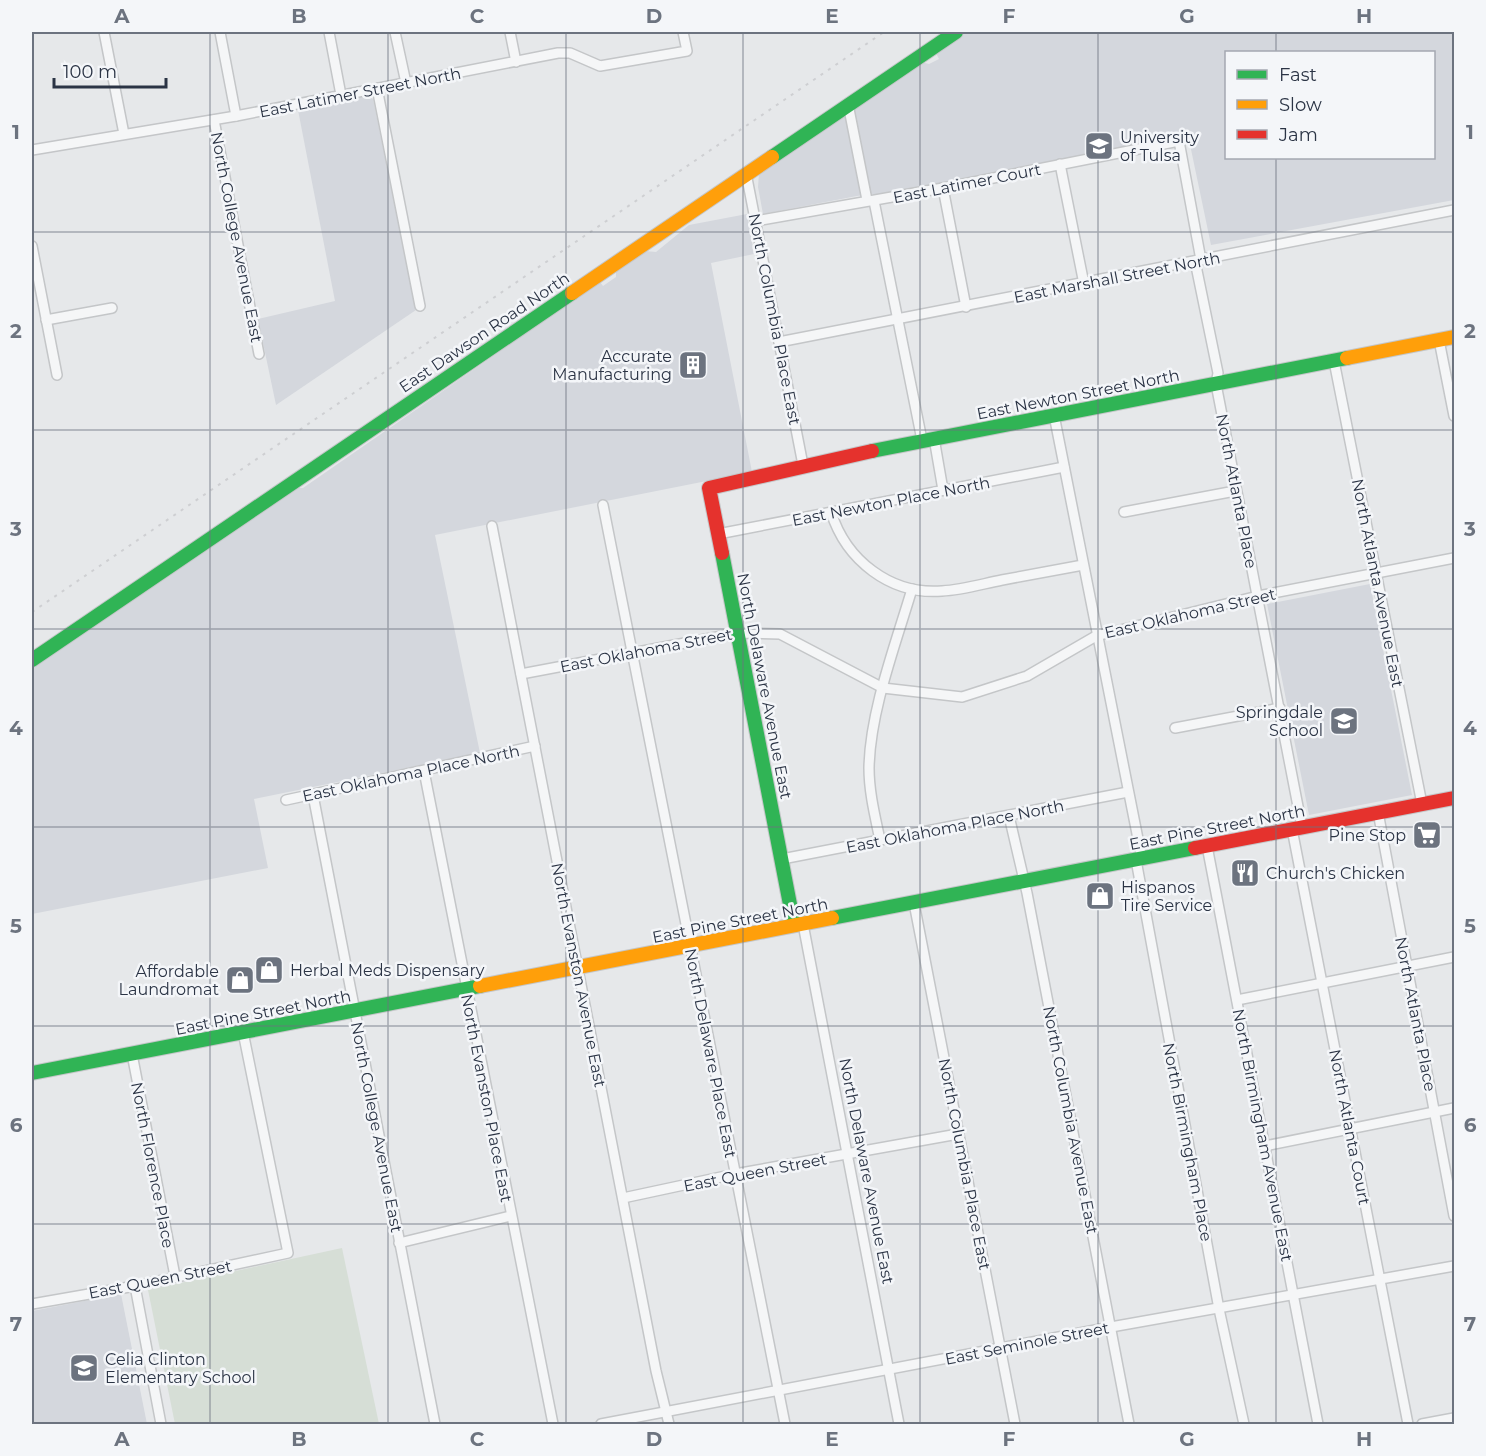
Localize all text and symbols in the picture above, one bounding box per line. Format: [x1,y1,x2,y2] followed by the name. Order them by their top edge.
[113,4,130,28] text: A
[291,4,307,28] text: B
[470,4,485,28] text: C
[646,4,662,28] text: D
[825,4,839,28] text: E
[1003,4,1016,28] text: F
[1179,4,1195,28] text: G
[1356,4,1372,28] text: H
[54,51,166,89] scale bar
[1225,51,1435,159] legend
[63,61,117,83] text: 100 m
[258,64,463,121] street label: East Latimer Street North
[1279,64,1317,86] text: Fast
[1279,94,1322,116] text: Slow
[12,120,20,144] text: 1
[1466,120,1474,144] text: 1
[1278,124,1318,146] text: Jam
[1120,128,1199,165] place label: University of Tulsa
[207,130,266,345] street label: North College Avenue East
[1083,130,1115,162] school or university icon: University of Tulsa
[891,160,1043,207] street label: East Latimer Court
[745,212,804,427] street label: North Columbia Place East
[1012,248,1222,307] street label: East Marshall Street North
[396,268,573,396] street label: East Dawson Road North
[10,319,22,343] text: 2
[1464,319,1476,343] text: 2
[552,347,672,384] place label: Accurate Manufacturing
[677,349,709,381] building icon: Accurate Manufacturing
[975,366,1181,423] street label: East Newton Street North
[1212,412,1261,570] street label: North Atlanta Place
[790,473,992,530] street label: East Newton Place North
[1348,477,1407,690] street label: North Atlanta Avenue East
[9,517,22,541] text: 3
[1463,517,1476,541] text: 3
[733,571,796,801] street label: North Delaware Avenue East
[1103,584,1278,642] street label: East Oklahoma Street
[558,624,734,677] street label: East Oklahoma Street
[1236,703,1323,740] place label: Springdale School
[1328,705,1360,737] school or university icon: Springdale School
[9,716,23,740] text: 4
[1463,716,1477,740] text: 4
[301,741,521,806] street label: East Oklahoma Place North
[844,796,1066,857] street label: East Oklahoma Place North
[1128,801,1307,854] street label: East Pine Street North
[1411,819,1443,851] supermarket icon: Pine Stop
[1329,826,1406,845] place label: Pine Stop
[1229,857,1261,889] restaurant icon: Church's Chicken
[547,861,610,1089] street label: North Evanston Avenue East
[1266,864,1405,883] place label: Church's Chicken
[1121,878,1212,915] place label: Hispanos Tire Service
[1084,880,1116,912] shop icon: Hispanos Tire Service
[651,894,830,947] street label: East Pine Street North
[10,914,22,938] text: 5
[1464,914,1476,938] text: 5
[1391,935,1440,1093] street label: North Atlanta Place
[681,947,740,1160] street label: North Delaware Place East
[253,954,285,986] shop icon: Herbal Meds Dispensary
[290,961,485,980] place label: Herbal Meds Dispensary
[119,962,220,999] place label: Affordable Laundromat
[224,964,256,996] shop icon: Affordable Laundromat
[174,986,353,1039] street label: East Pine Street North
[457,992,516,1204] street label: North Evanston Place East
[1039,1004,1102,1236] street label: North Columbia Avenue East
[1229,1007,1296,1264] street label: North Birmingham Avenue East
[347,1020,406,1235] street label: North College Avenue East
[1159,1041,1216,1243] street label: North Birmingham Place
[1325,1048,1374,1207] street label: North Atlanta Court
[835,1056,898,1286] street label: North Delaware Avenue East
[935,1057,994,1272] street label: North Columbia Place East
[127,1080,178,1250] street label: North Florence Place
[10,1113,23,1137] text: 6
[1464,1113,1477,1137] text: 6
[682,1149,829,1196] street label: East Queen Street
[87,1256,234,1303] street label: East Queen Street
[10,1312,22,1336] text: 7
[1464,1312,1476,1336] text: 7
[943,1318,1111,1369] street label: East Seminole Street
[105,1350,256,1387] place label: Celia Clinton Elementary School
[68,1352,100,1384] school or university icon: Celia Clinton Elementary School
[113,1427,130,1451] text: A
[291,1427,307,1451] text: B
[470,1427,485,1451] text: C
[646,1427,662,1451] text: D
[825,1427,839,1451] text: E
[1003,1427,1016,1451] text: F
[1179,1427,1195,1451] text: G
[1356,1427,1372,1451] text: H

